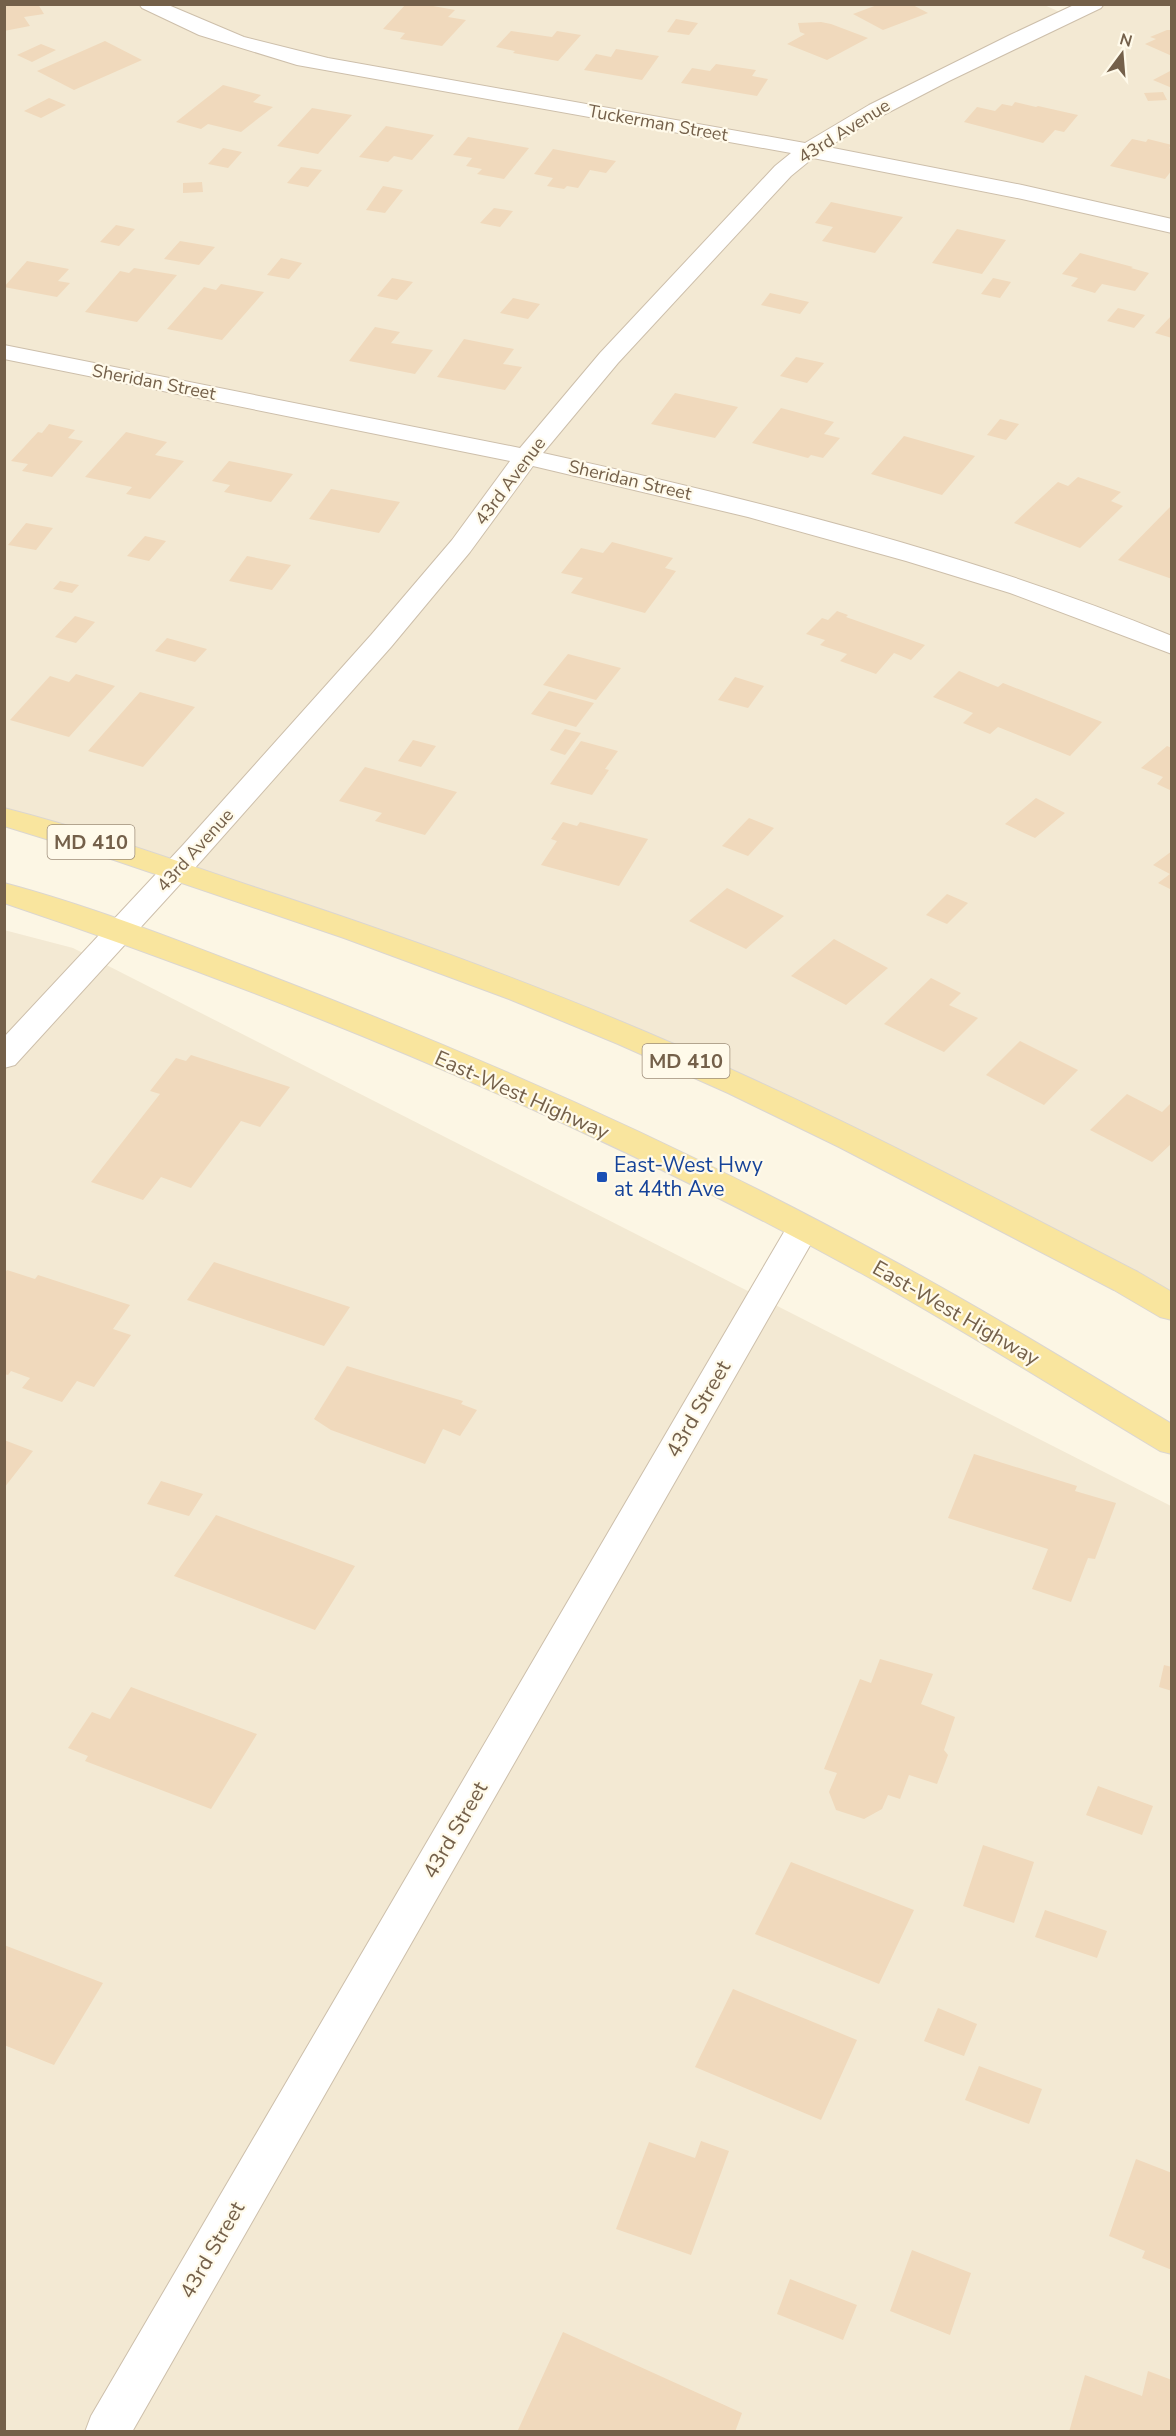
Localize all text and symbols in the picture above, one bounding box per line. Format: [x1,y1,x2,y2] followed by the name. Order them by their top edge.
[1092,24,1152,84] north arrow
[1117,28,1135,53] text: N
[793,93,895,169] street label: 43rd Avenue
[586,99,731,147] street label: Tuckerman Street
[90,358,219,406] street label: Sheridan Street
[469,432,551,530] street label: 43rd Avenue
[566,454,695,506] street label: Sheridan Street
[151,803,239,897] street label: 43rd Avenue
[48,825,134,859] road number: MD 410
[430,1044,614,1146] street label: East-West Highway
[642,1044,730,1078] road number: MD 410
[614,1151,763,1203] place label: East-West Hwy at 44th Ave
[595,1170,609,1184] marker: East-West Hwy at 44th Ave
[867,1254,1045,1372] street label: East-West Highway
[659,1355,737,1463] street label: 43rd Street
[416,1776,494,1884] street label: 43rd Street
[173,2196,251,2304] street label: 43rd Street

